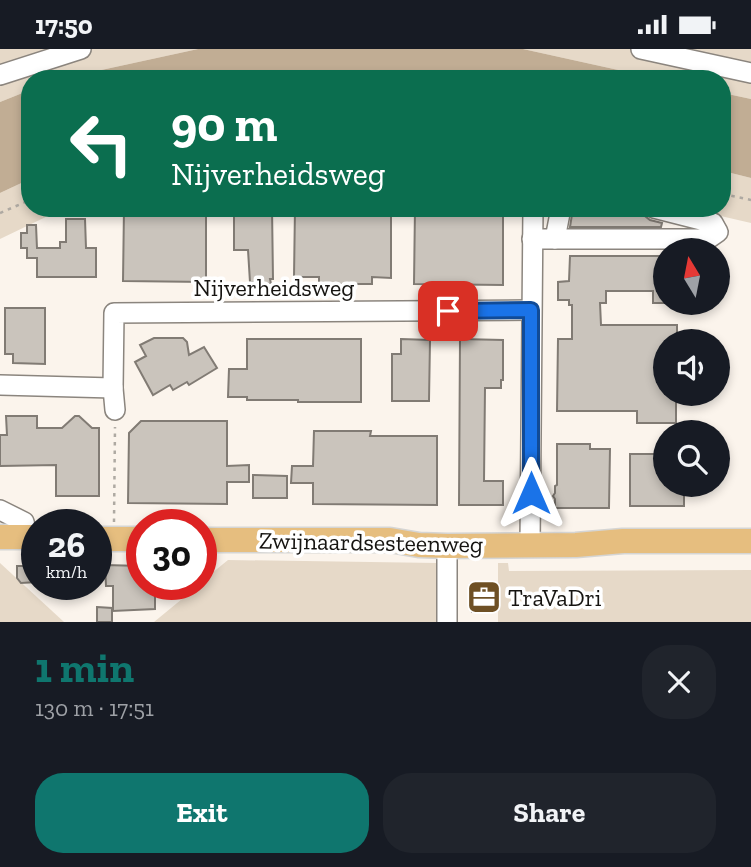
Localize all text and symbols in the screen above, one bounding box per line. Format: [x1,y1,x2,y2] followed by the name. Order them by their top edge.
[35,9,93,41] text: 17:50
[171,95,278,154] text: 90 m
[56,98,147,189] icon: left
[171,155,385,193] text: Nijverheidsweg
[653,238,730,315] north arrow
[653,238,730,497] map controls
[194,273,354,302] street label: Nijverheidsweg
[418,281,478,341] pin
[429,292,467,330] icon: arrive
[653,329,730,406] button: sound
[653,420,730,497] button: search
[494,456,568,530] position arrow
[126,509,217,600] speed limit sign: 30
[48,524,85,566] text: 26
[259,526,483,558] street label: Zwijnaardsesteenweg
[46,561,87,583] text: km/h
[465,578,503,616] office icon: TraVaDri
[508,583,602,612] place label: TraVaDri
[35,642,134,693] text: 1 min
[642,645,716,719] button: close
[35,694,154,722] text: 130 m · 17:51
[35,773,369,853] button: Exit
[383,773,716,853] button: Share

